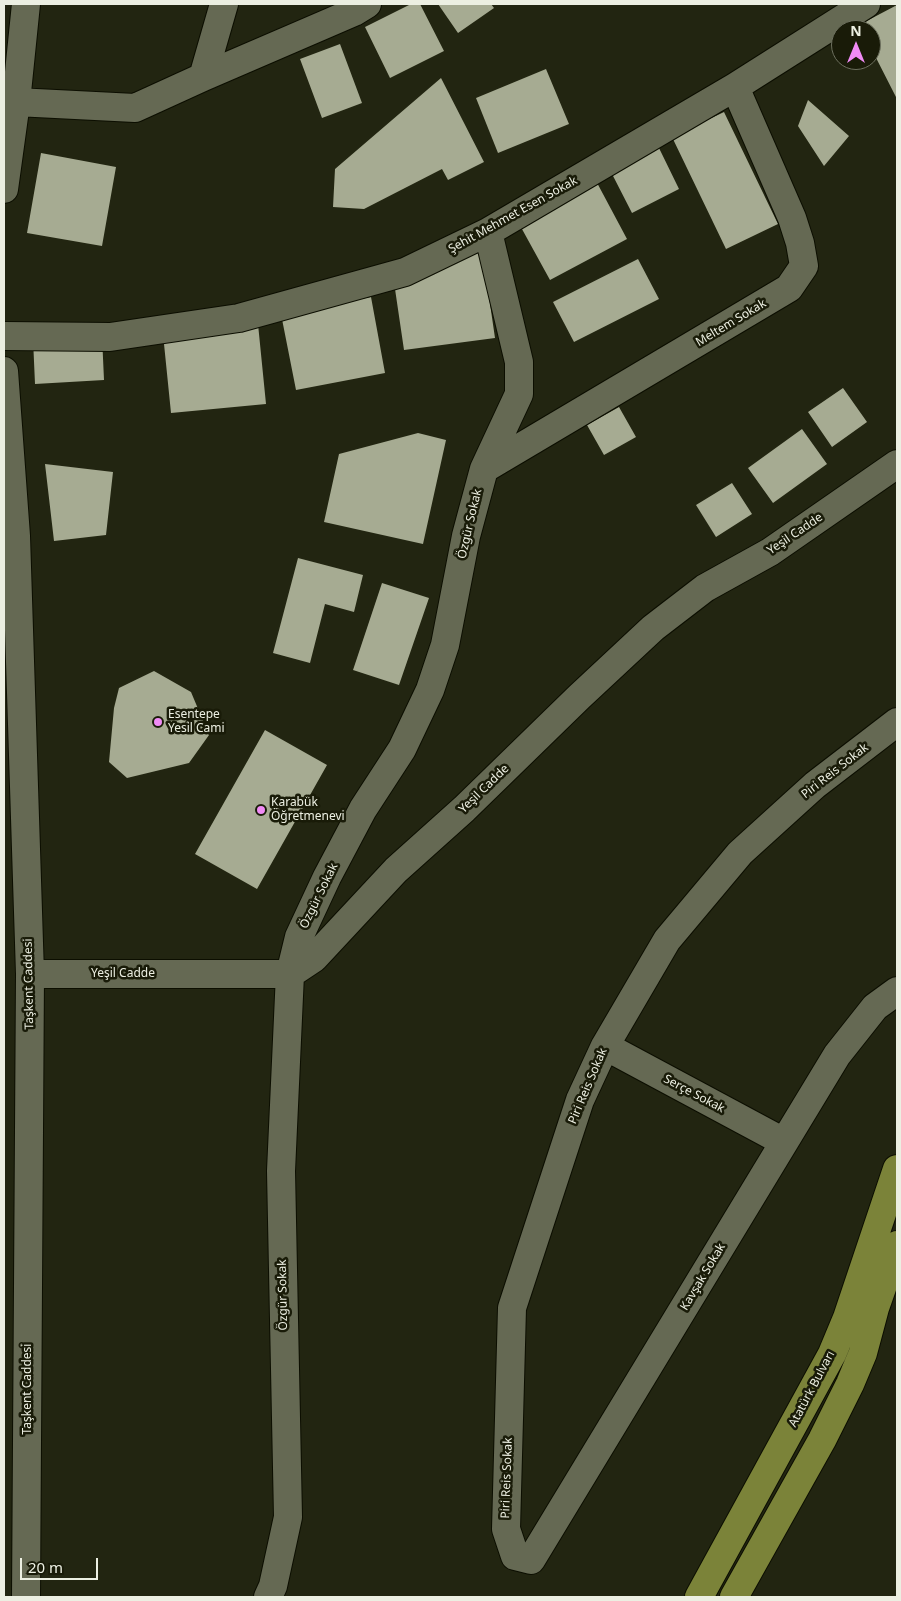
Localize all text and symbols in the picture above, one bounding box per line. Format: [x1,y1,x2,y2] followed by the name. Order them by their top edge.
[831,20,881,70] north arrow
[850,21,862,40] text: N
[446,174,580,256] street label: Şehit Mehmet Esen Sokak
[693,296,769,350] street label: Meltem Sokak
[455,488,485,560] street label: Özgür Sokak
[765,510,825,558] street label: Yeşil Cadde
[168,708,225,736] place label: Esentepe Yesil Cami
[152,716,164,728] marker: Esentepe Yesil Cami
[799,740,871,802] street label: Piri Reis Sokak
[456,762,512,816] street label: Yeşil Cadde
[271,796,345,824] place label: Karabük Öğretmenevi
[255,804,267,816] marker: Karabük Öğretmenevi
[297,861,341,931] street label: Özgür Sokak
[21,938,37,1030] street label: Taşkent Caddesi
[91,967,155,981] street label: Yeşil Cadde
[566,1046,610,1126] street label: Piri Reis Sokak
[661,1072,727,1116] street label: Serçe Sokak
[677,1241,729,1313] street label: Kavşak Sokak
[275,1259,291,1331] street label: Özgür Sokak
[21,1344,35,1434] street label: Taşkent Caddesi
[786,1348,838,1430] street label: Atatürk Bulvarı
[498,1437,516,1519] street label: Piri Reis Sokak
[22,1548,100,1580] scale bar
[28,1557,63,1577] text: 20 m

